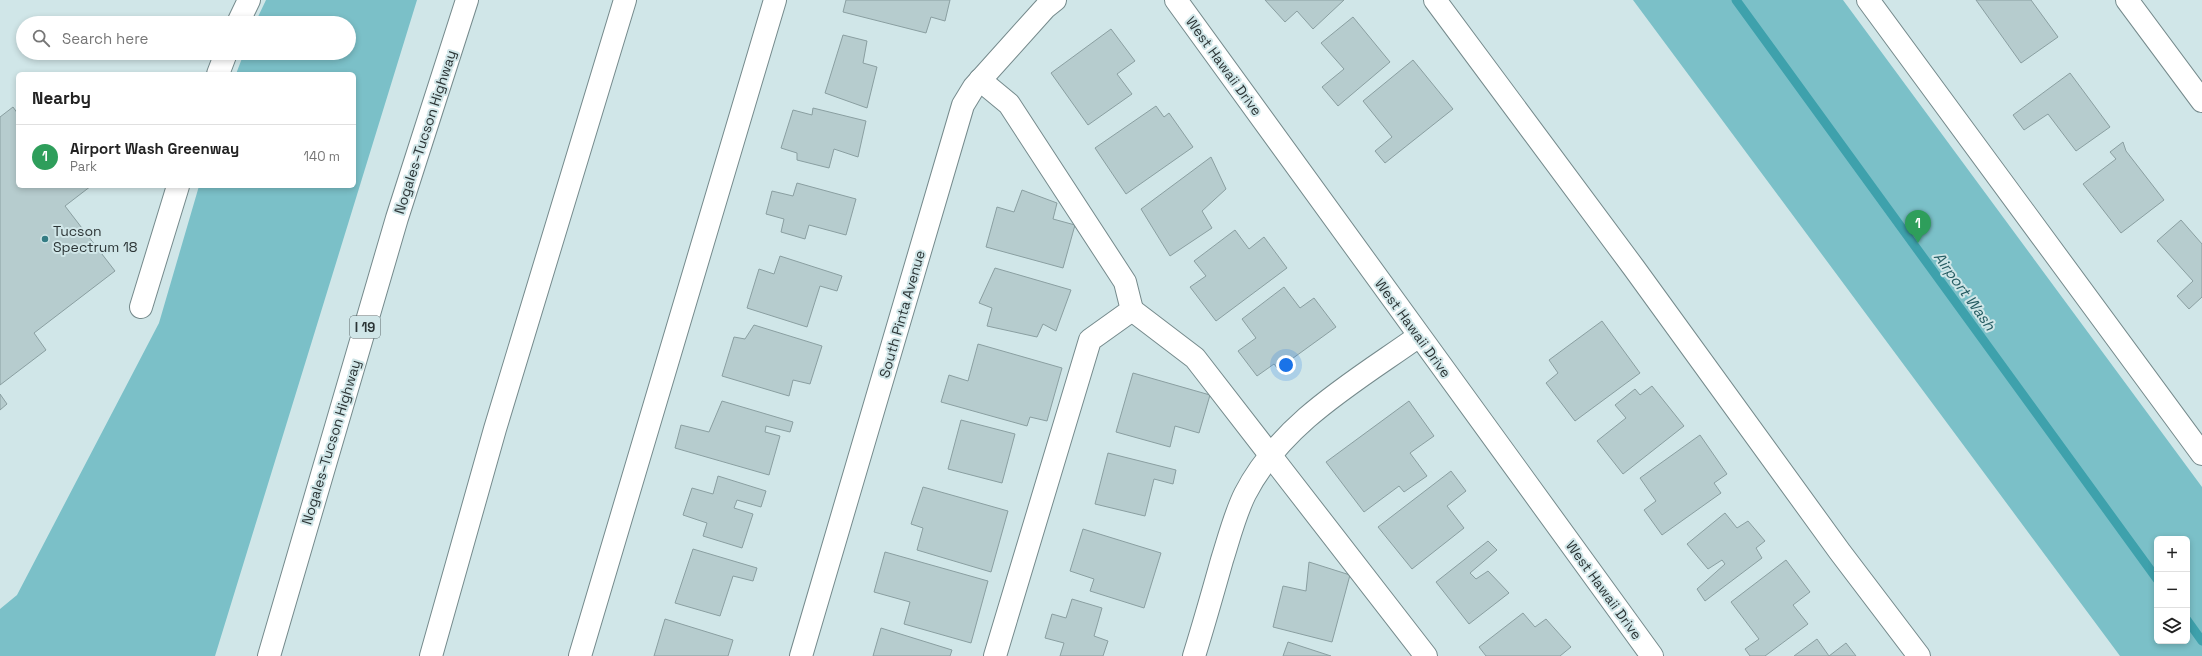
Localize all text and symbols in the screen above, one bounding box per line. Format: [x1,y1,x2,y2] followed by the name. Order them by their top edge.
[1182,13,1266,119] street label: West Hawaii Drive
[16,16,356,60] search box
[30,27,52,49] icon: search
[62,29,148,48] text: Search here
[390,48,460,216] street label: Nogales–Tucson Highway
[32,87,91,109] text: Nearby
[70,139,239,158] text: Airport Wash Greenway
[42,148,48,165] text: 1
[304,148,340,165] text: 140 m
[70,158,97,175] text: Park
[1905,210,1931,243] pin: 1
[53,222,138,256] place label: Tucson Spectrum 18
[40,234,50,244] marker: Tucson Spectrum 18
[875,248,929,380] street label: South Pinta Avenue
[1930,248,2000,335] water label: Airport Wash
[1371,275,1455,381] street label: West Hawaii Drive
[350,316,380,338] road number: I 19
[1276,355,1296,375] your location
[297,357,365,527] street label: Nogales–Tucson Highway
[2154,536,2190,644] map controls
[2154,536,2190,572] button: +
[1562,537,1646,643] street label: West Hawaii Drive
[2154,572,2190,608] button: −
[2154,608,2190,644] button: layers

